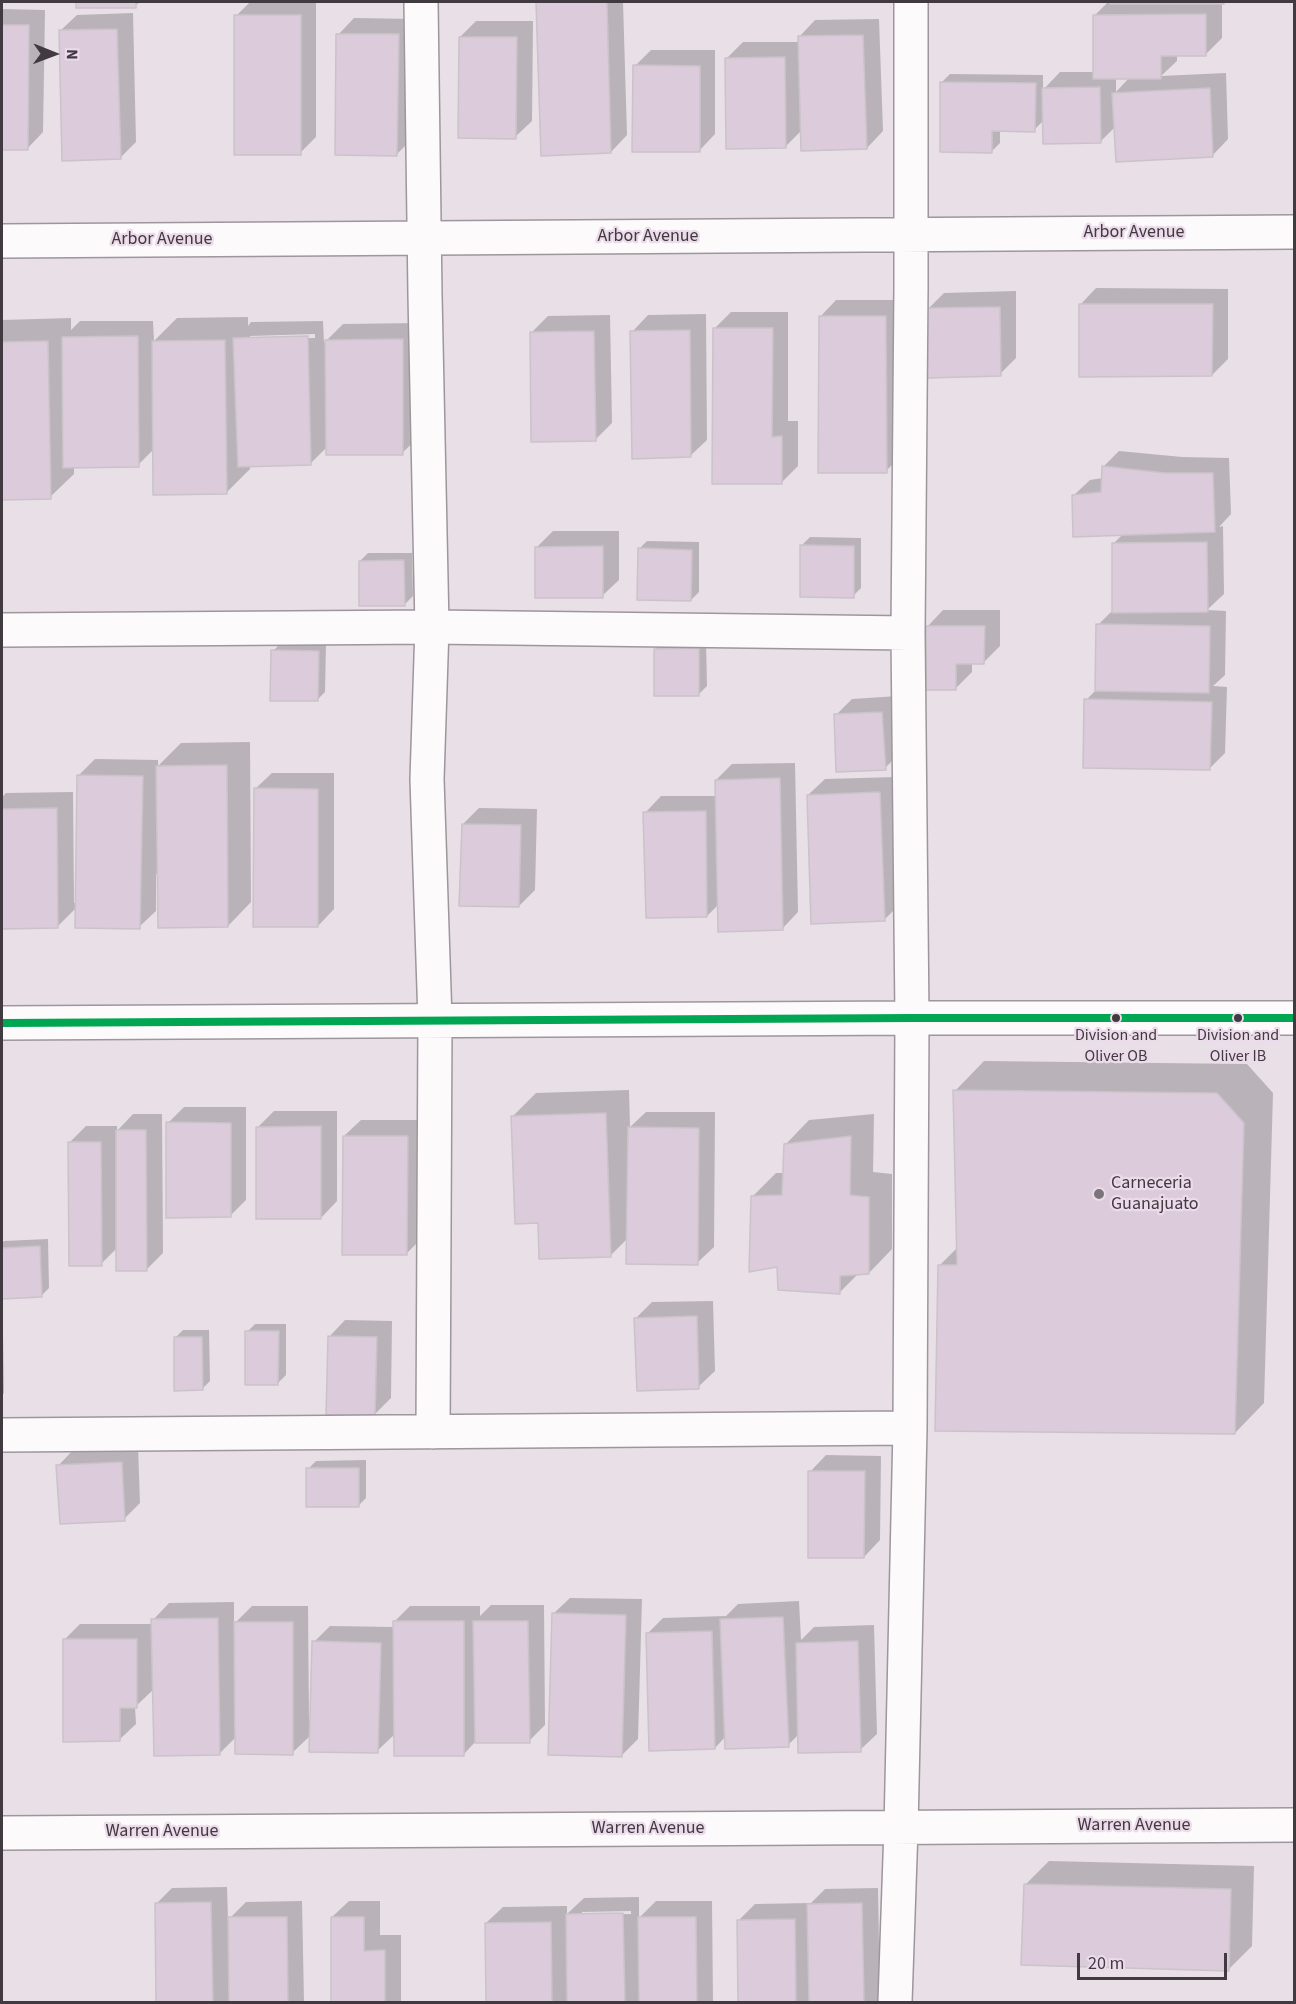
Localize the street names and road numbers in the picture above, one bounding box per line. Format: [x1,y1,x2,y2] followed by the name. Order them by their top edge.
[1083,222,1185,244] street label: Arbor Avenue
[597,226,699,248] street label: Arbor Avenue
[111,229,213,251] street label: Arbor Avenue
[1077,1815,1191,1837] street label: Warren Avenue
[591,1818,705,1840] street label: Warren Avenue
[105,1821,219,1843] street label: Warren Avenue

